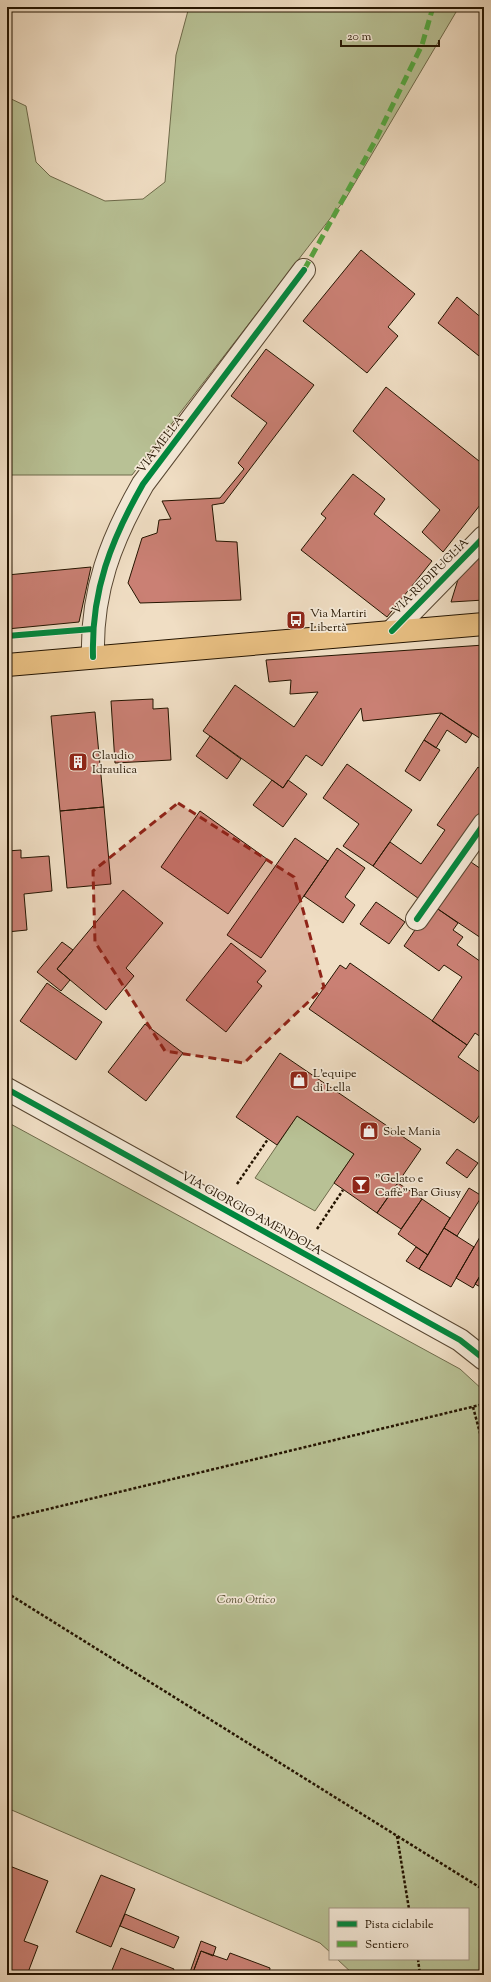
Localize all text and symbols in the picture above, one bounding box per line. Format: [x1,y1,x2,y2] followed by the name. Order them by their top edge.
[341,22,439,48] scale bar
[347,28,372,46] text: 20 m
[133,412,189,477] street label: VIA MELLA
[388,534,473,619] street label: VIA REDIPUGLIA
[310,605,367,637] place label: Via Martiri Libertà
[285,609,307,631] bus stop icon: Via Martiri Libertà
[92,747,137,779] place label: Claudio Idraulica
[67,751,89,773] building icon: Claudio Idraulica
[313,1065,357,1097] place label: L'equipe di Lella
[288,1069,310,1091] shop icon: L'equipe di Lella
[358,1120,380,1142] shop icon: Sole Mania
[383,1123,441,1141] place label: Sole Mania
[178,1167,326,1260] street label: VIA GIORGIO AMENDOLA
[375,1170,461,1202] place label: "Gelato e Caffè" Bar Giusy
[350,1174,372,1196] bar icon: "Gelato e Caffè" Bar Giusy
[217,1591,275,1609] park label: Cono Ottico
[329,1908,469,1960] legend
[365,1916,434,1934] text: Pista ciclabile
[365,1936,409,1954] text: Sentiero

